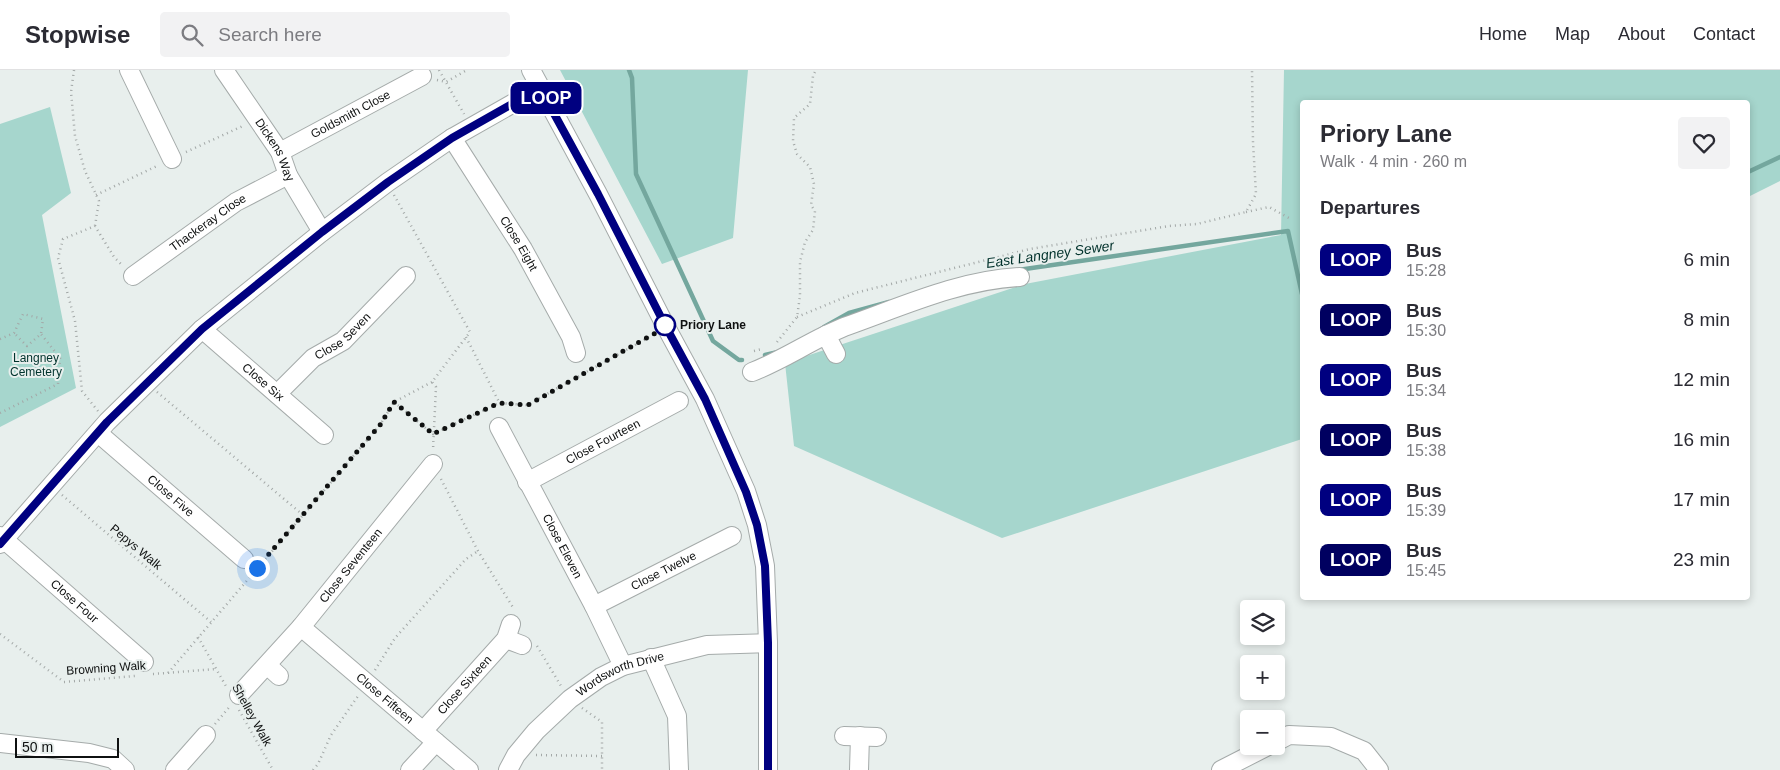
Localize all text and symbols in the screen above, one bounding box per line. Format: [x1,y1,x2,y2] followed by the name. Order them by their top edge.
[160,12,510,57] search box
[25,21,130,48] text: Stopwise
[178,21,206,49] icon: search
[218,24,322,45] text: Search here
[1479,24,1527,44] text: Home
[1555,24,1590,44] text: Map
[1618,24,1665,44] text: About
[1693,24,1755,44] text: Contact
[511,82,581,114] line badge: LOOP
[308,87,393,141] street label: Goldsmith Close
[520,88,572,108] text: LOOP
[252,116,297,184] street label: Dickens Way
[1678,117,1730,169] button: heart
[1320,120,1452,147] text: Priory Lane
[1320,153,1467,170] text: Walk · 4 min · 260 m
[167,191,249,254] street label: Thackeray Close
[1320,197,1420,218] text: Departures
[497,214,541,274] street label: Close Eight
[985,237,1116,271] water label: East Langney Sewer
[1406,240,1442,261] text: Bus
[1684,249,1730,270] text: 6 min
[1330,250,1381,270] text: LOOP
[1406,262,1446,279] text: 15:28
[1406,300,1442,321] text: Bus
[1684,309,1730,330] text: 8 min
[312,310,374,363] street label: Close Seven
[1330,310,1381,330] text: LOOP
[654,314,676,336] marker: Priory Lane
[680,318,746,332] place label: Priory Lane
[1406,322,1446,339] text: 15:30
[10,351,62,379] park label: Langney Cemetery
[239,360,287,404] street label: Close Six
[1406,360,1442,381] text: Bus
[1673,369,1730,390] text: 12 min
[1330,370,1381,390] text: LOOP
[1406,382,1446,399] text: 15:34
[563,416,642,467] street label: Close Fourteen
[1406,420,1442,441] text: Bus
[1673,429,1730,450] text: 16 min
[1330,430,1381,450] text: LOOP
[1406,442,1446,459] text: 15:38
[145,472,197,520] street label: Close Five
[1406,480,1442,501] text: Bus
[1673,489,1730,510] text: 17 min
[1330,490,1381,510] text: LOOP
[1406,502,1446,519] text: 15:39
[540,512,585,581] street label: Close Eleven
[107,521,165,573] street label: Pepys Walk
[316,526,385,606] street label: Close Seventeen
[1406,540,1442,561] text: Bus
[629,548,699,593] street label: Close Twelve
[1673,549,1730,570] text: 23 min
[1330,550,1381,570] text: LOOP
[245,556,270,581] your location
[1406,562,1446,579] text: 15:45
[48,577,101,626] street label: Close Four
[1240,600,1285,755] map controls
[1240,600,1285,645] button: layers
[574,649,666,699] street label: Wordsworth Drive
[434,653,495,717] street label: Close Sixteen
[1240,655,1285,700] button: +
[66,658,147,678] street label: Browning Walk
[353,670,416,727] street label: Close Fifteen
[229,681,275,749] street label: Shelley Walk
[1240,710,1285,755] button: −
[15,735,119,758] scale bar
[22,739,53,755] text: 50 m

